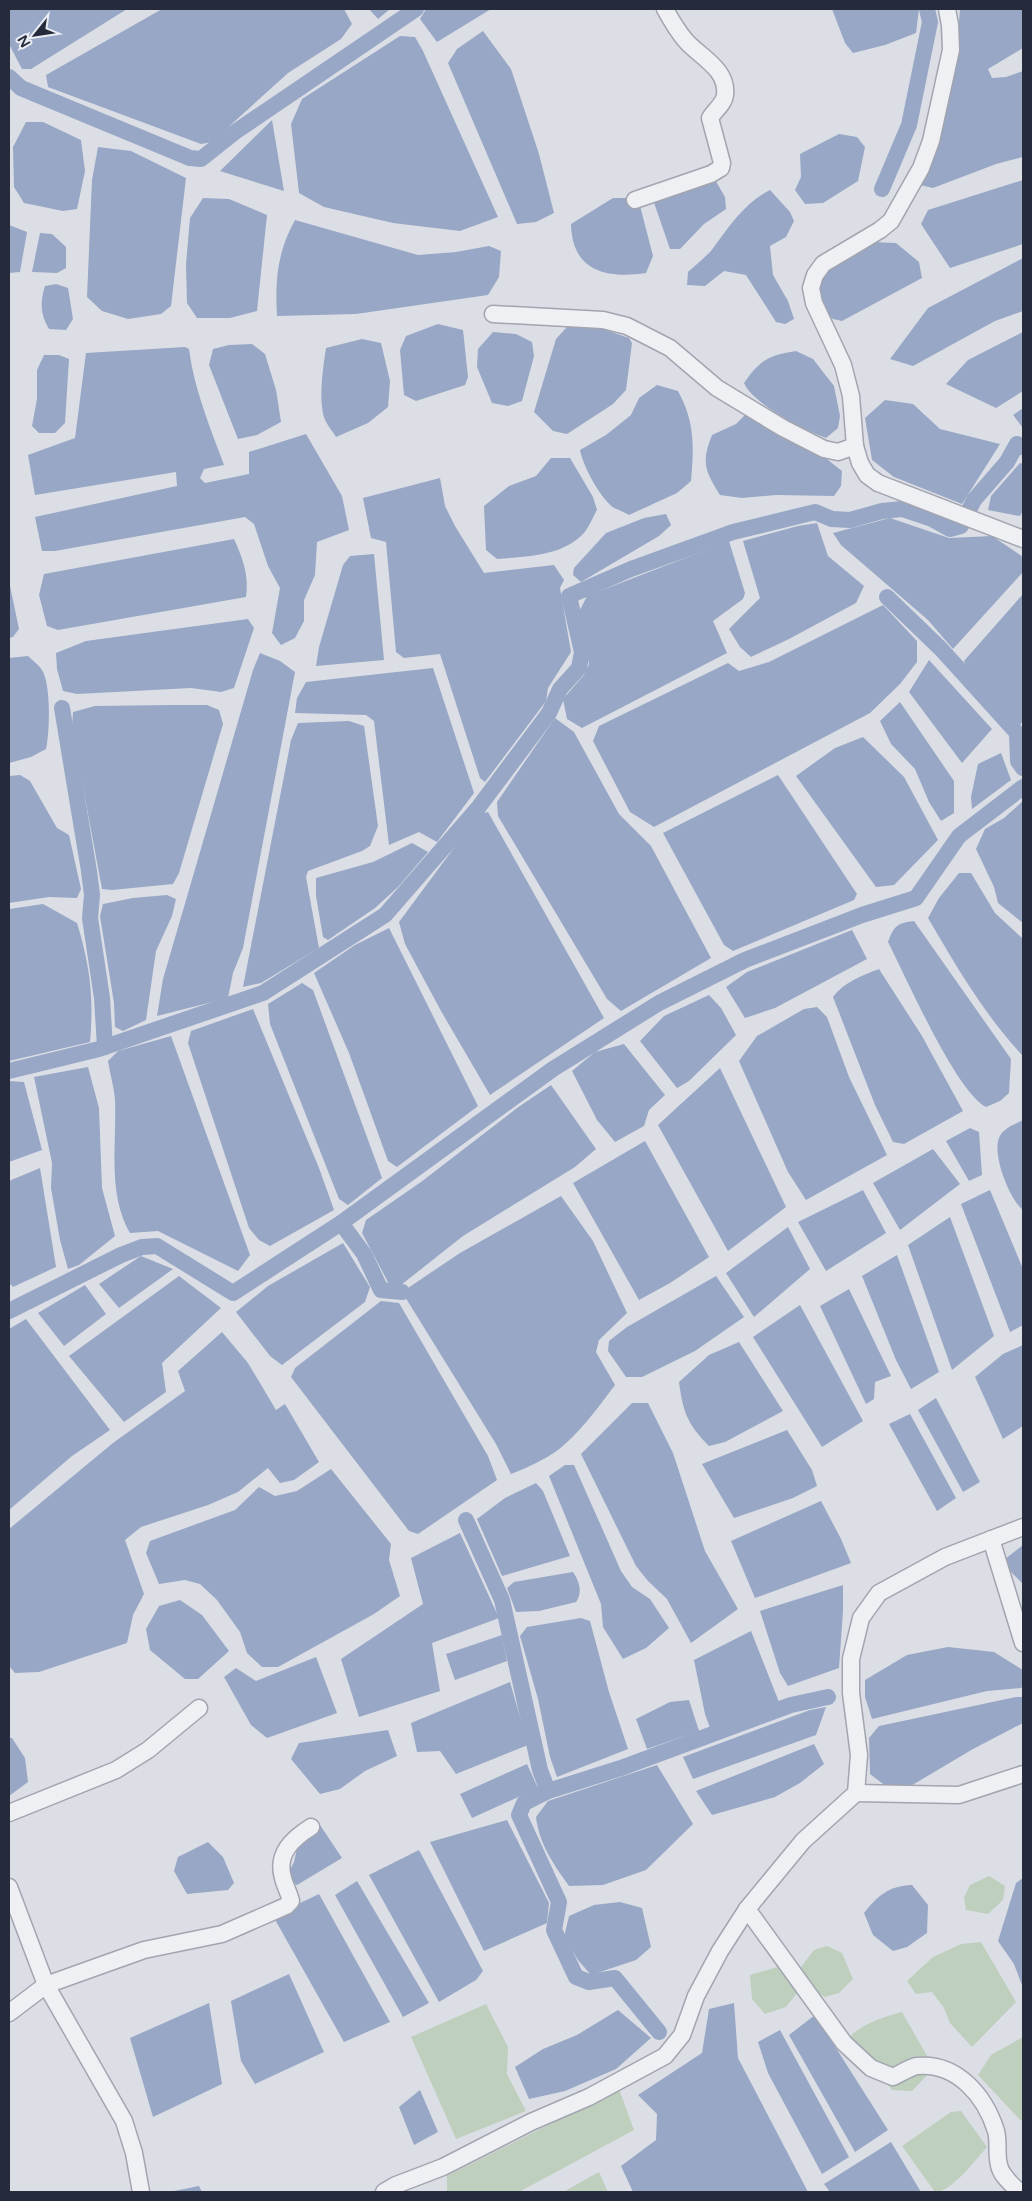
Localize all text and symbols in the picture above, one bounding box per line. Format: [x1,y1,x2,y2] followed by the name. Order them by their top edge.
[10,10,60,60] north arrow
[14,32,34,50] text: N

